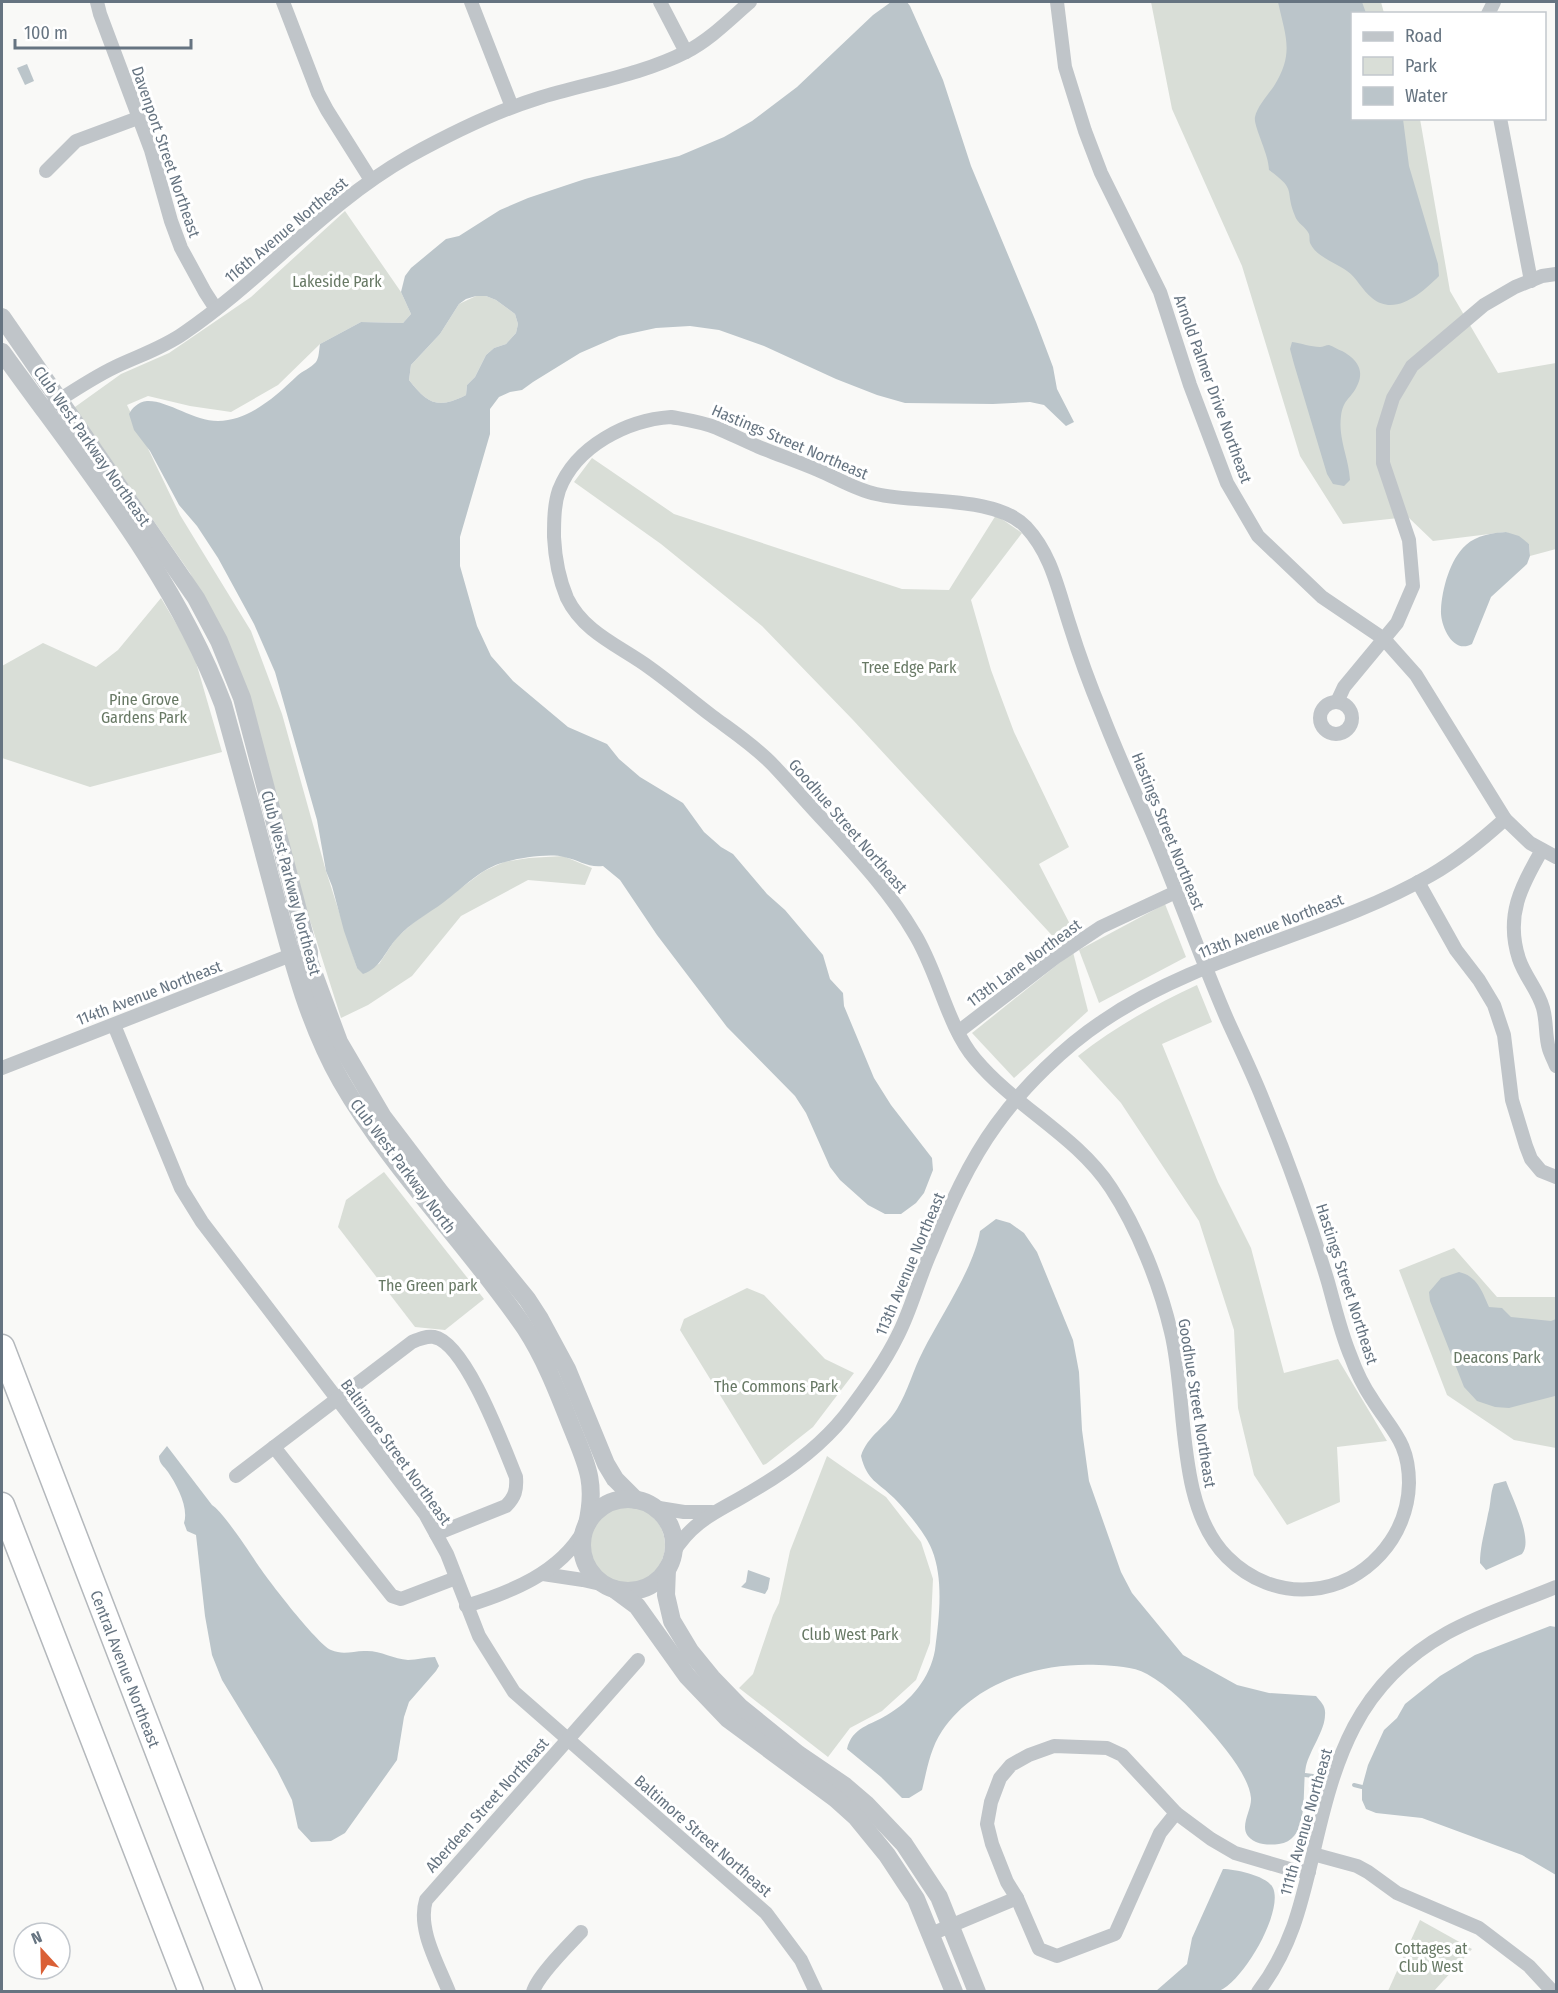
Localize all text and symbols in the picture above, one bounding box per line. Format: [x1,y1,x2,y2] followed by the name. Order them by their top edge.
[15,12,190,50] scale bar
[1351,12,1546,120] legend
[24,22,68,44] text: 100 m
[1405,25,1442,47] text: Road
[1405,55,1438,77] text: Park
[128,64,204,241] street label: Davenport Street Northeast
[1405,85,1448,107] text: Water
[221,173,352,287] street label: 116th Avenue Northeast
[292,272,382,291] park label: Lakeside Park
[1170,292,1256,486] street label: Arnold Palmer Drive Northeast
[30,363,155,530] street label: Club West Parkway Northeast
[709,400,872,484] street label: Hastings Street Northeast
[862,658,957,677] park label: Tree Edge Park
[101,690,188,727] park label: Pine Grove Gardens Park
[1128,750,1209,913] street label: Hastings Street Northeast
[785,755,912,897] street label: Goodhue Street Northeast
[257,789,325,978] street label: Club West Parkway Northeast
[1196,889,1347,962] street label: 113th Avenue Northeast
[963,915,1086,1011] street label: 113th Lane Northeast
[74,956,225,1029] street label: 114th Avenue Northeast
[346,1095,460,1237] street label: Club West Parkway North
[871,1189,949,1338] street label: 113th Avenue Northeast
[1312,1201,1382,1368] street label: Hastings Street Northeast
[378,1276,478,1295] park label: The Green park
[1174,1317,1220,1490] street label: Goodhue Street Northeast
[1453,1348,1541,1367] park label: Deacons Park
[337,1375,456,1529] street label: Baltimore Street Northeast
[714,1377,839,1396] park label: The Commons Park
[86,1588,164,1751] street label: Central Avenue Northeast
[802,1625,899,1644] park label: Club West Park
[422,1733,553,1876] street label: Aberdeen Street Northeast
[1276,1745,1336,1898] street label: 111th Avenue Northeast
[631,1771,776,1901] street label: Baltimore Street Northeast
[12,1921,72,1981] north arrow
[29,1927,45,1948] text: N
[1394,1939,1468,1976] park label: Cottages at Club West

